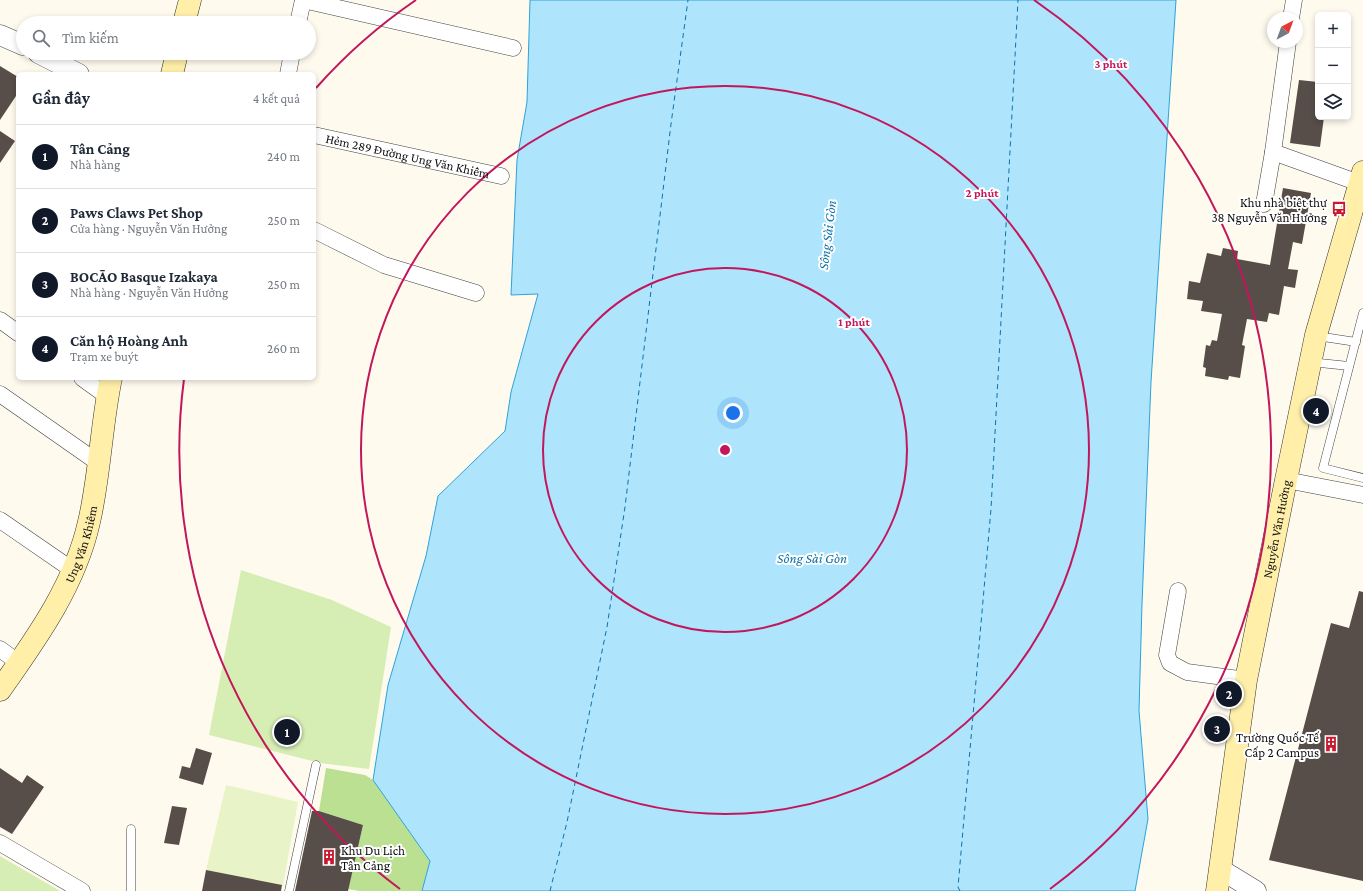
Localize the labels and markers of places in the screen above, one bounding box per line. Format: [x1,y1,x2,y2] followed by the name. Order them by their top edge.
[1211,195,1328,225] place label: Khu nhà biệt thự 38 Nguyễn Văn Hưởng
[1330,200,1348,218] bus stop icon: Khu nhà biệt thự 38 Nguyễn Văn Hưởng
[1303,396,1329,426] pin: 4
[718,443,732,457] centre of rings
[1216,679,1242,709] pin: 2
[1204,714,1230,744] pin: 3
[274,717,300,747] pin: 1
[1236,730,1319,760] place label: Trường Quốc Tế Cấp 2 Campus
[1322,735,1340,753] building icon: Trường Quốc Tế Cấp 2 Campus
[341,843,405,873] place label: Khu Du Lịch Tân Cảng
[320,848,338,866] building icon: Khu Du Lịch Tân Cảng

